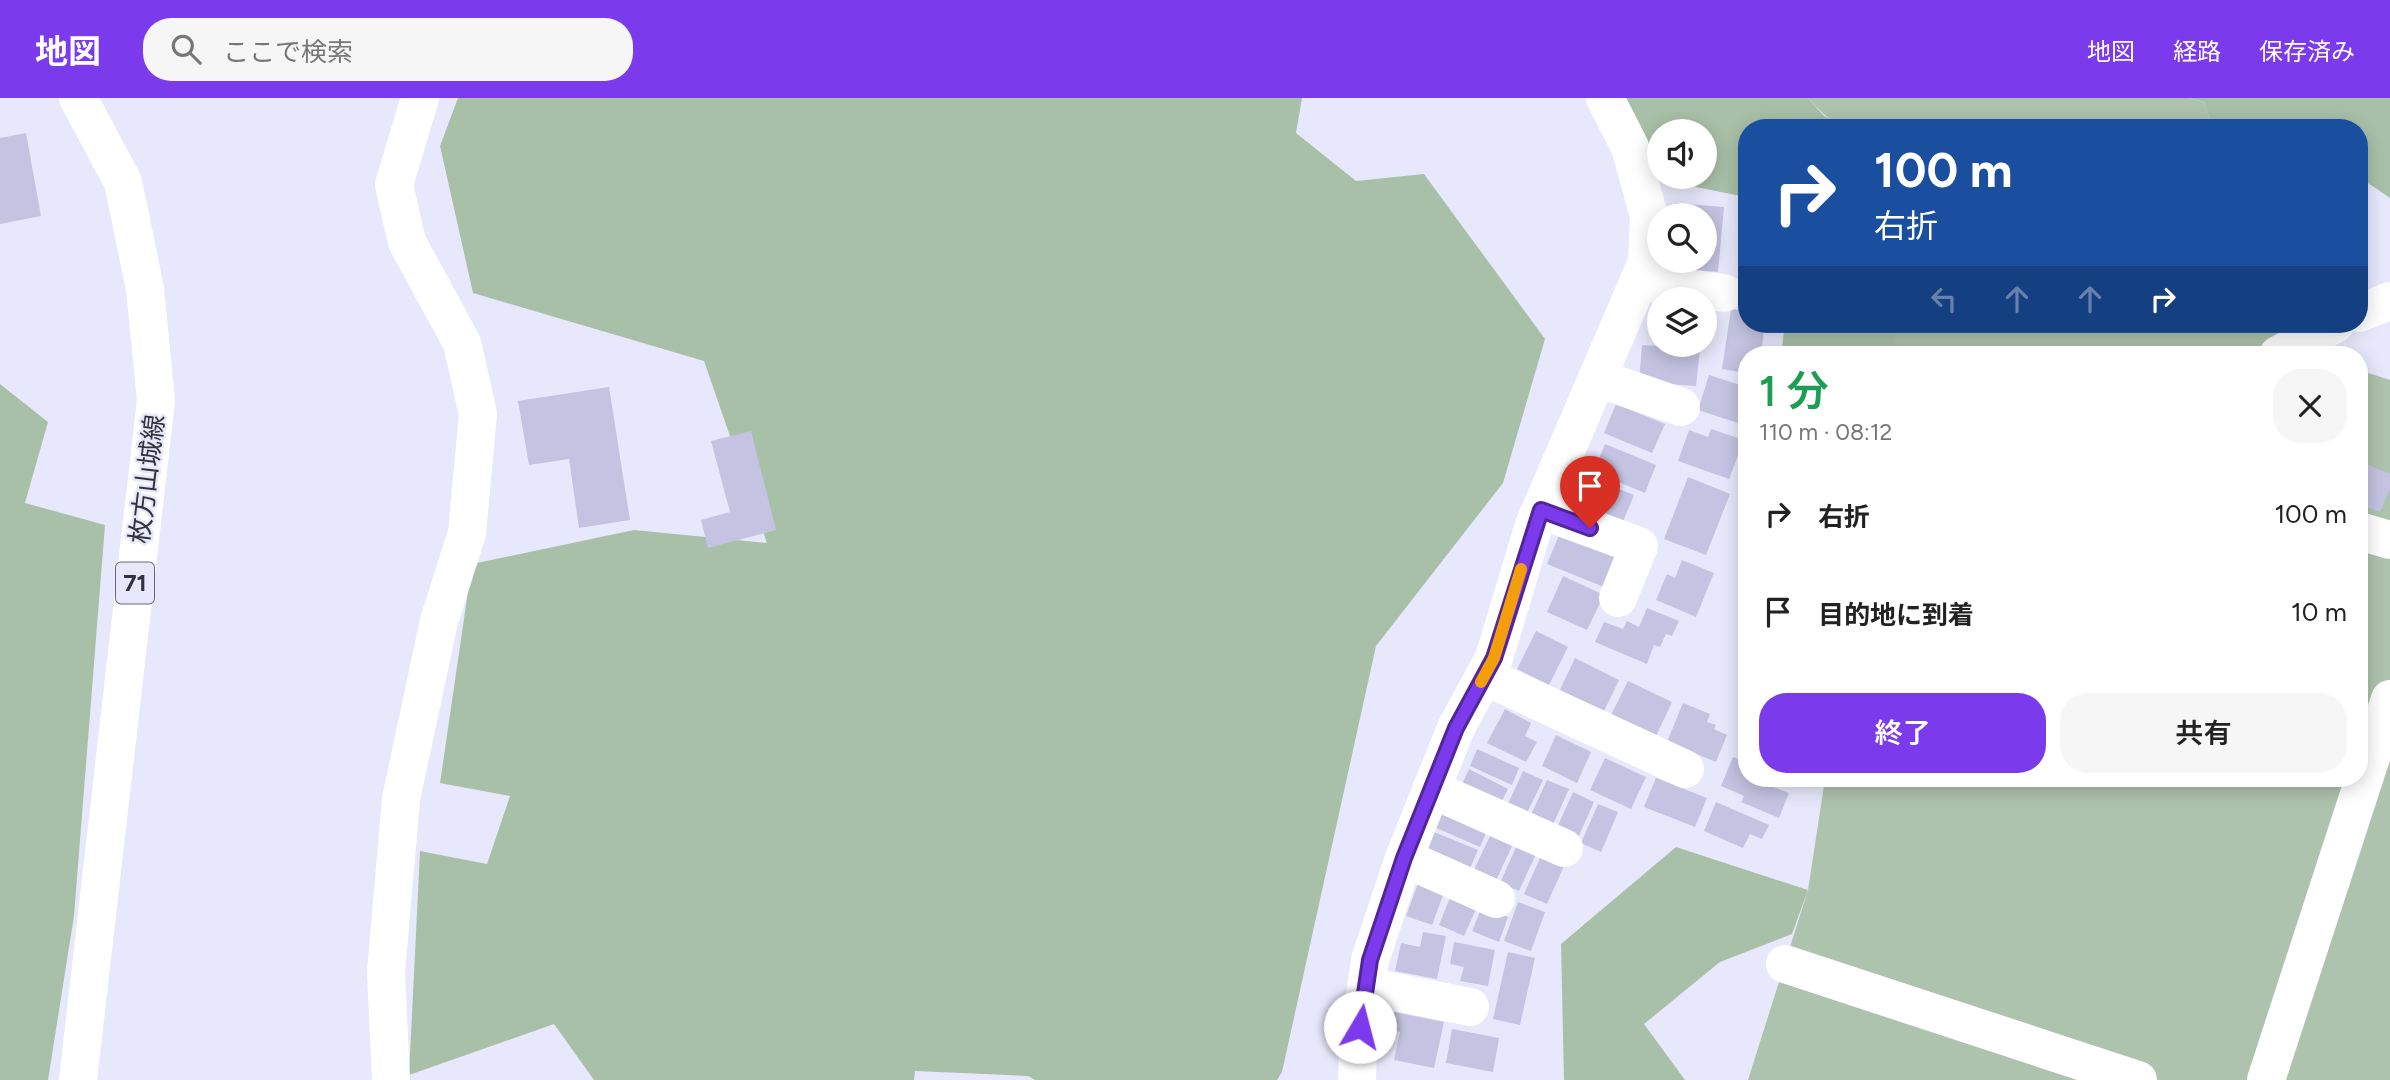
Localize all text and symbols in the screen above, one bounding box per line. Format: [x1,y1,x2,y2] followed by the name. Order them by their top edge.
[143,18,633,81] search box
[167,30,205,68] icon: search
[35,32,101,71] text: 地図
[223,36,353,68] text: ここで検索
[2087,37,2135,66] text: 地図
[2173,37,2221,66] text: 経路
[2259,37,2355,66] text: 保存済み
[1647,119,1717,357] map controls
[1647,119,1717,189] button: sound
[1874,140,2013,199] text: 100 m
[1759,147,1850,238] icon: right
[1647,203,1717,273] button: search
[1874,207,1938,245] text: 右折
[1925,280,1963,318] icon: left
[1998,280,2036,318] icon: ahead
[2071,280,2109,318] icon: ahead
[2144,280,2182,318] icon: right
[1647,287,1717,357] button: layers
[1759,366,1829,417] text: 1 分
[2273,369,2347,443] button: close
[123,413,171,545] street label: 枚方山城線
[1759,418,1892,446] text: 110 m · 08:12
[1560,456,1620,528] pin
[1571,467,1609,505] icon: arrive
[1759,495,1797,533] icon: right
[2274,498,2347,530] text: 100 m
[1818,501,1870,533] text: 右折
[116,562,154,604] road number: 71
[1759,593,1797,631] icon: arrive
[2291,596,2347,628] text: 10 m
[1818,599,1974,631] text: 目的地に到着
[1759,693,2046,773] button: 終了
[2060,693,2347,773] button: 共有
[1323,990,1397,1064] position arrow

